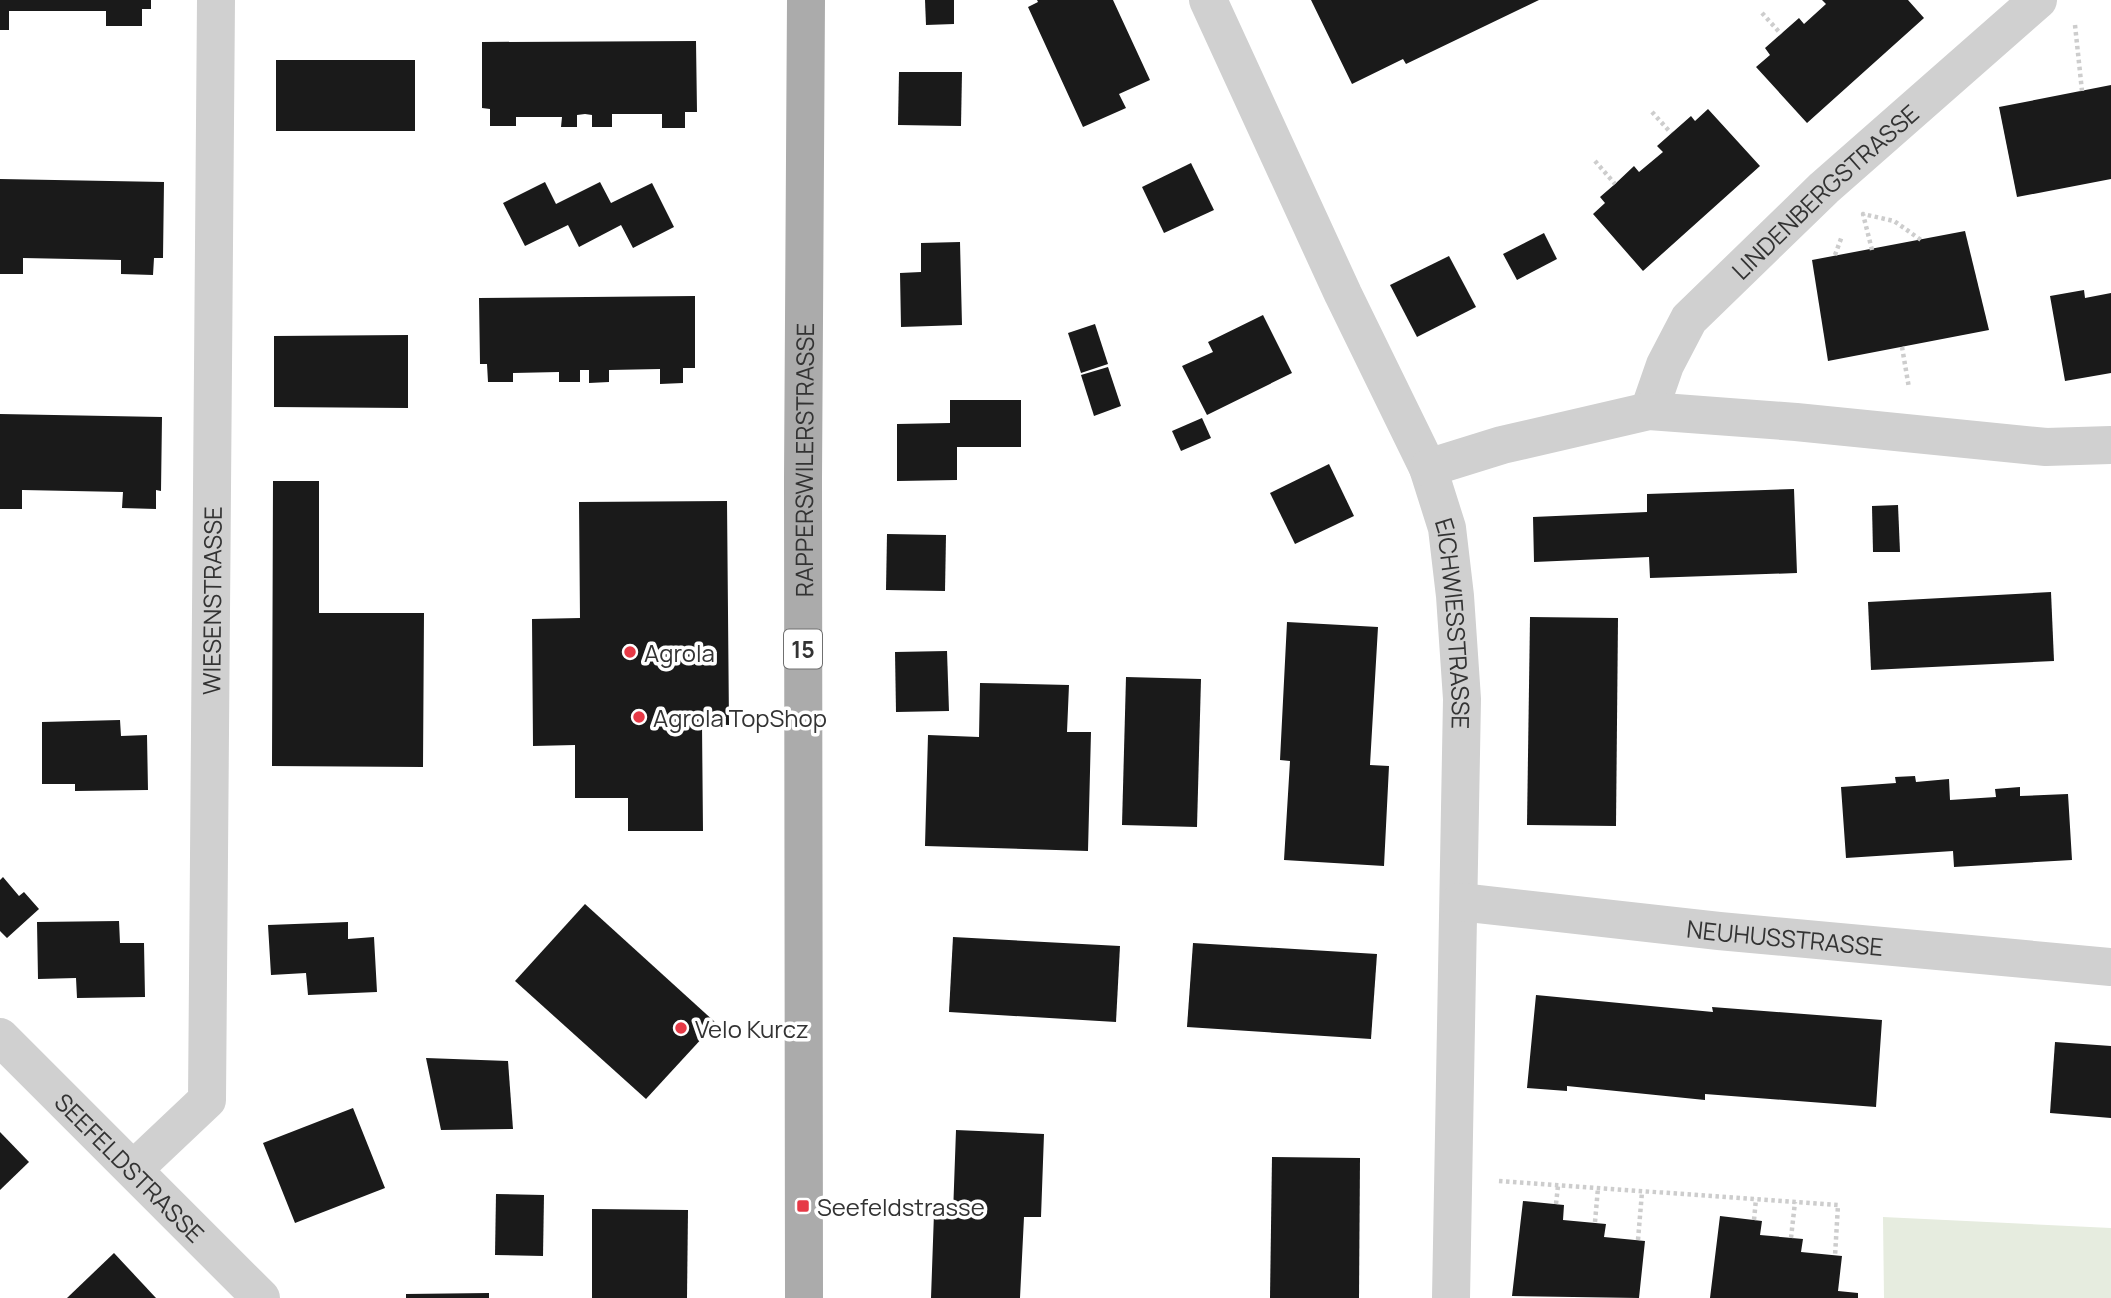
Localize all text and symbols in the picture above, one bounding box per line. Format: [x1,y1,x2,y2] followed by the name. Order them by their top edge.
[1724,96,1925,286] street label: LINDENBERGSTRASSE
[786,323,820,597] street label: RAPPERSWILERSTRASSE
[194,506,228,695] street label: WIESENSTRASSE
[1428,513,1479,729] street label: EICHWIESSTRASSE
[784,629,822,668] road number: 15
[644,636,715,669] place label: Agrola
[622,644,638,660] marker: Agrola
[653,701,827,734] place label: Agrola TopShop
[631,709,647,725] marker: Agrola TopShop
[1685,911,1885,963] street label: NEUHUSSTRASSE
[695,1012,809,1045] place label: Velo Kurcz
[673,1020,689,1036] marker: Velo Kurcz
[48,1085,212,1249] street label: SEEFELDSTRASSE
[817,1190,985,1223] place label: Seefeldstrasse
[795,1198,811,1214] marker: Seefeldstrasse

